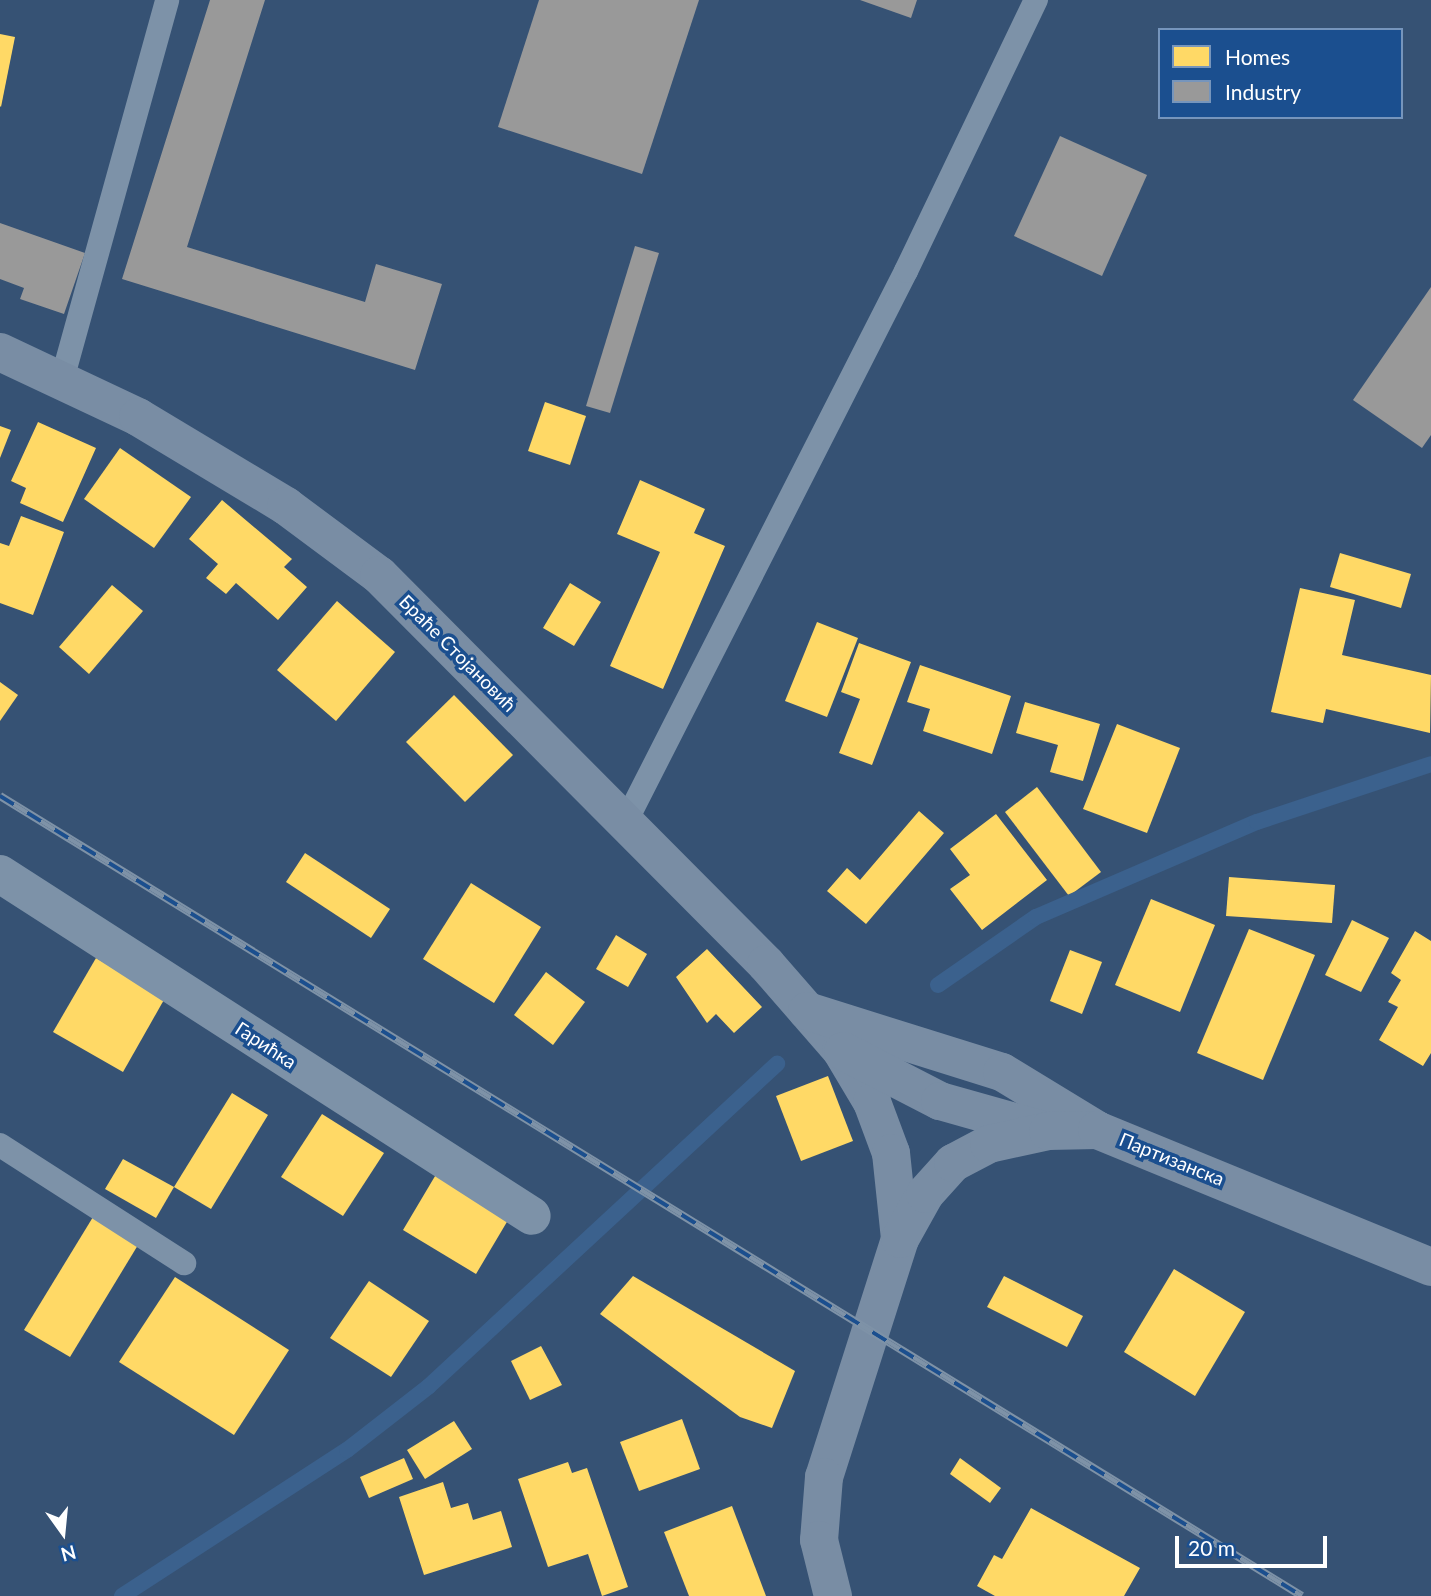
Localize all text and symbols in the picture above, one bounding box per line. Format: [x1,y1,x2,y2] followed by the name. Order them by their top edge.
[1158,28,1403,119] legend
[1225,44,1290,69] text: Homes
[1225,79,1301,104] text: Industry
[395,590,521,716] street label: Браће Стојановић
[231,1017,301,1073] street label: Гарићка
[1116,1128,1228,1190] street label: Партизанска
[28,1498,98,1568] north arrow
[1179,1522,1331,1566] scale bar
[1188,1535,1235,1560] text: 20 m
[59,1541,79,1567] text: N

